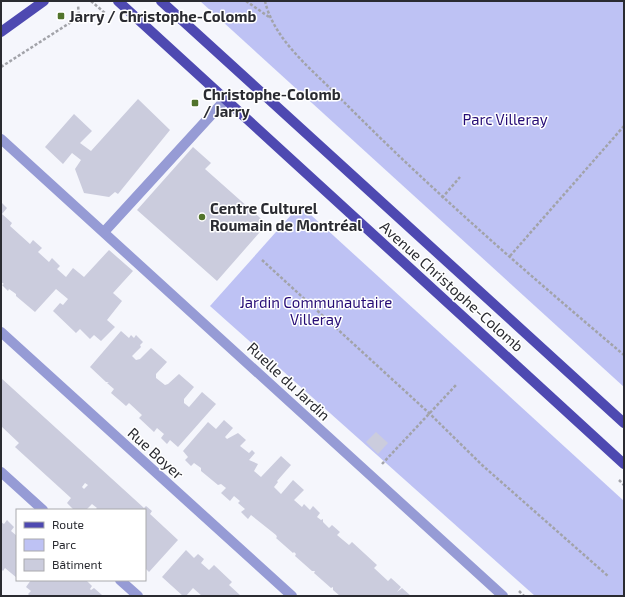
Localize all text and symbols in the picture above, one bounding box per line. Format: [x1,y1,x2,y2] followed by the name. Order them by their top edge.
[69,7,257,26] place label: Jarry / Christophe-Colomb
[56,11,66,21] marker: Jarry / Christophe-Colomb
[203,85,341,121] place label: Christophe-Colomb / Jarry
[190,98,200,108] marker: Christophe-Colomb / Jarry
[462,110,548,128] park label: Parc Villeray
[210,199,362,234] place label: Centre Culturel Roumain de Montréal
[197,212,207,222] marker: Centre Culturel Roumain de Montréal
[377,217,527,355] street label: Avenue Christophe-Colomb
[240,293,392,328] park label: Jardin Communautaire Villeray
[244,338,334,424] street label: Ruelle du Jardin
[124,423,188,483] street label: Rue Boyer
[16,509,146,581] legend
[52,517,84,531] text: Route
[52,537,76,551] text: Parc
[52,557,103,571] text: Bâtiment

